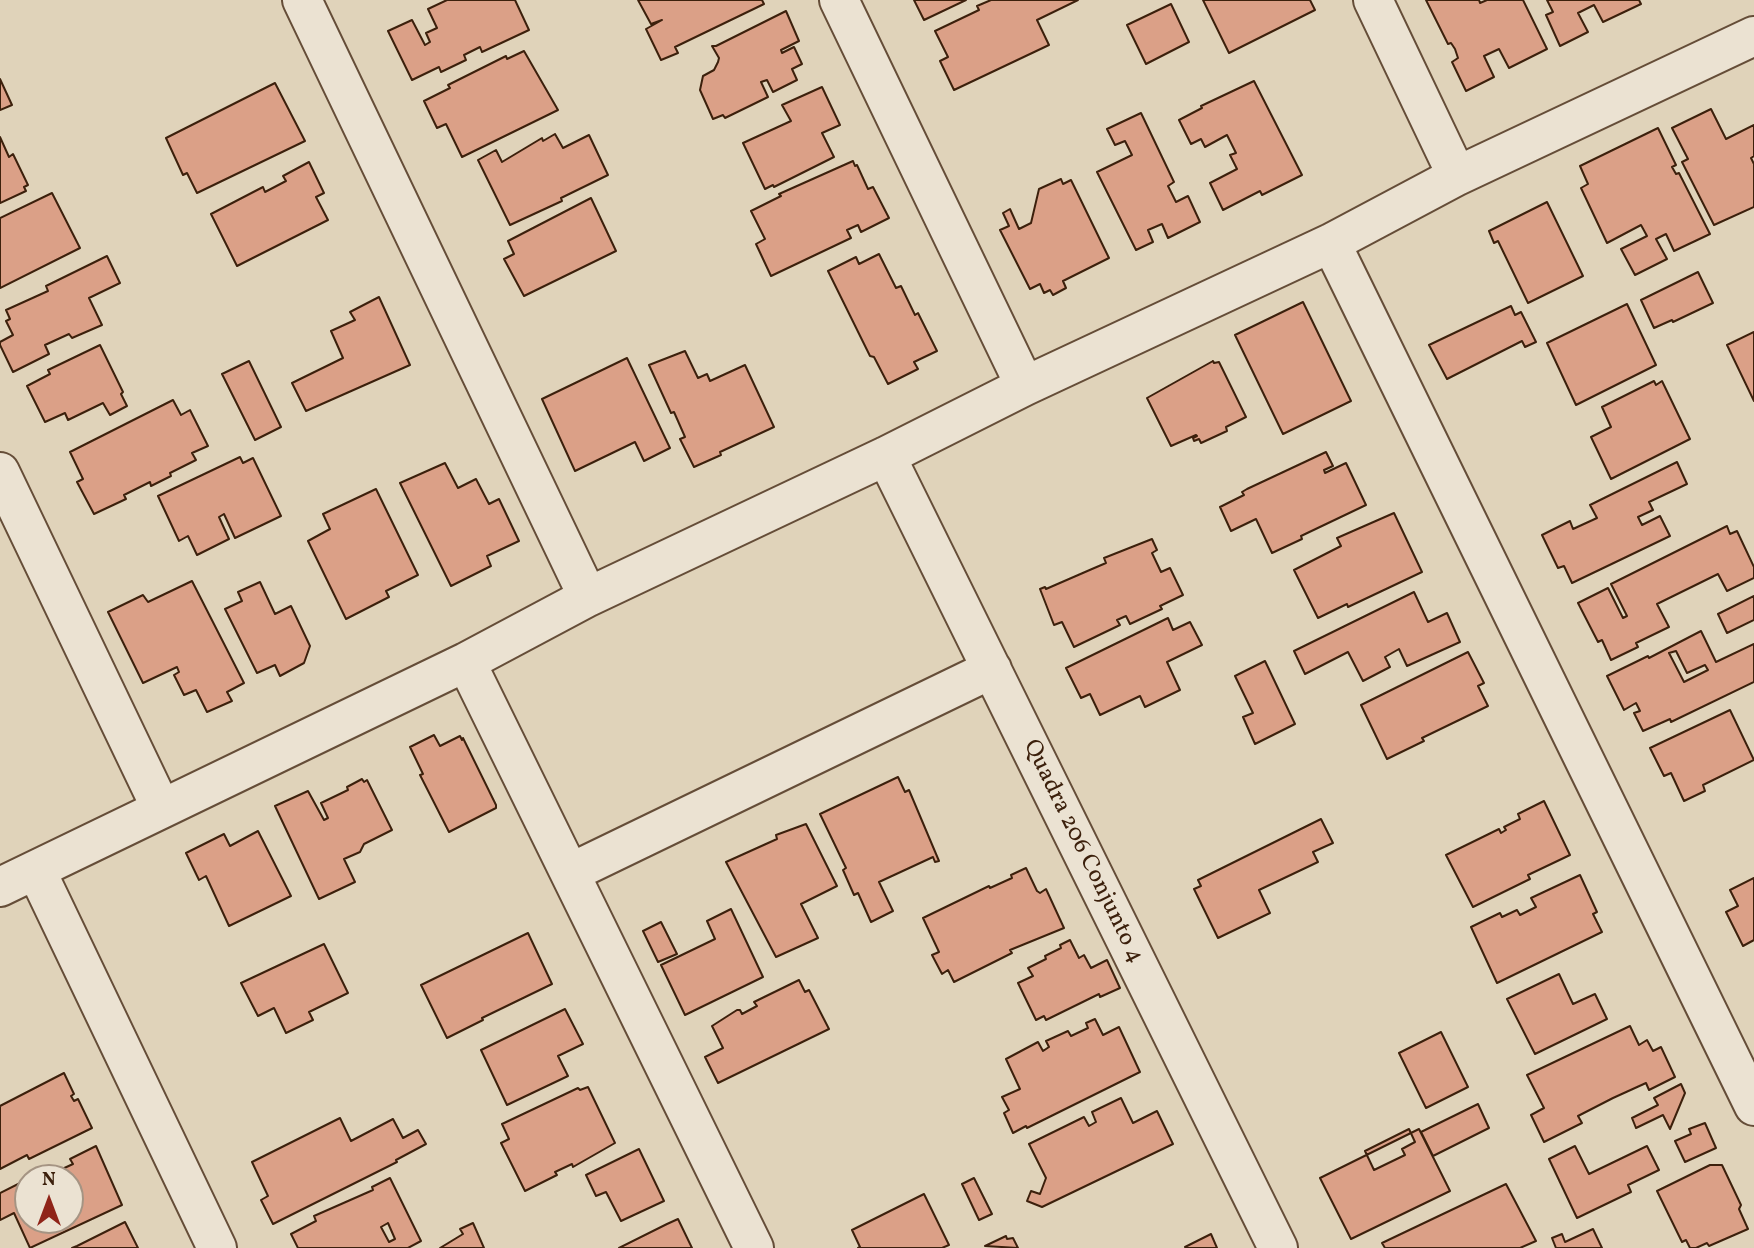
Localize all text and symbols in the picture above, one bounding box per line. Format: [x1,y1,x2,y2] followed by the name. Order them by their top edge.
[1015,735,1149,969] street label: Quadra 206 Conjunto 4
[14,1164,84,1234] north arrow
[42,1167,56,1193] text: N

